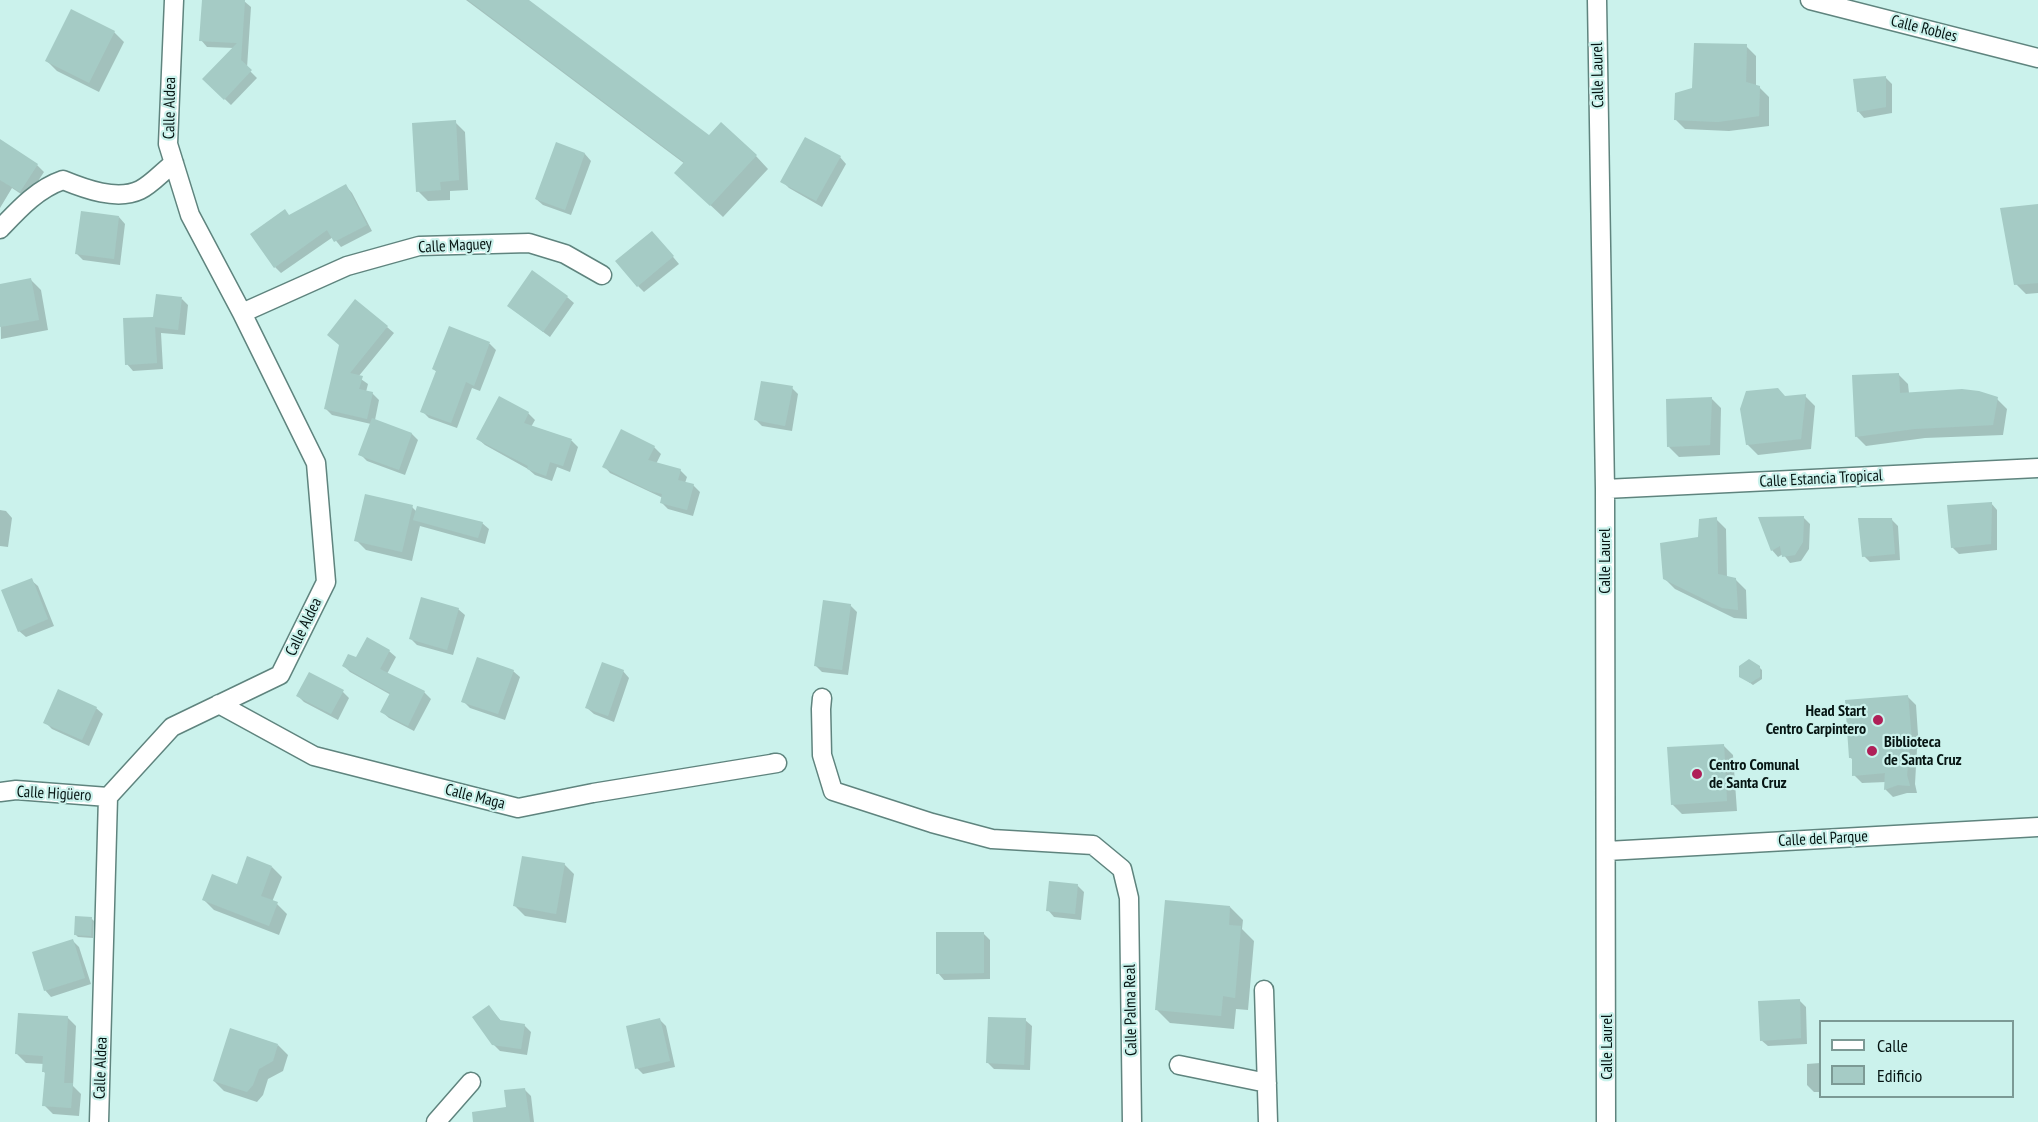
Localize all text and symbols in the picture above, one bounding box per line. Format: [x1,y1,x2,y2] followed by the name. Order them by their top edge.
[1889,12,1959,46] street label: Calle Robles
[1588,42,1608,108] street label: Calle Laurel
[160,77,180,139] street label: Calle Aldea
[418,234,492,258] street label: Calle Maguey
[1759,466,1883,492] street label: Calle Estancia Tropical
[1595,528,1615,594] street label: Calle Laurel
[282,595,326,659] street label: Calle Aldea
[1766,701,1866,739] place label: Head Start Centro Carpintero
[1871,713,1885,727] marker: Head Start Centro Carpintero
[1884,732,1962,770] place label: Biblioteca de Santa Cruz
[1865,744,1879,758] marker: Biblioteca de Santa Cruz
[1709,755,1799,793] place label: Centro Comunal de Santa Cruz
[1690,767,1704,781] marker: Centro Comunal de Santa Cruz
[443,780,507,814] street label: Calle Maga
[16,782,92,806] street label: Calle Higüero
[1778,827,1868,851] street label: Calle del Parque
[1121,964,1141,1056] street label: Calle Palma Real
[1597,1014,1617,1080] street label: Calle Laurel
[1819,1020,2014,1098] legend
[1877,1034,1908,1057] text: Calle
[90,1037,112,1099] street label: Calle Aldea
[1877,1064,1922,1087] text: Edificio

